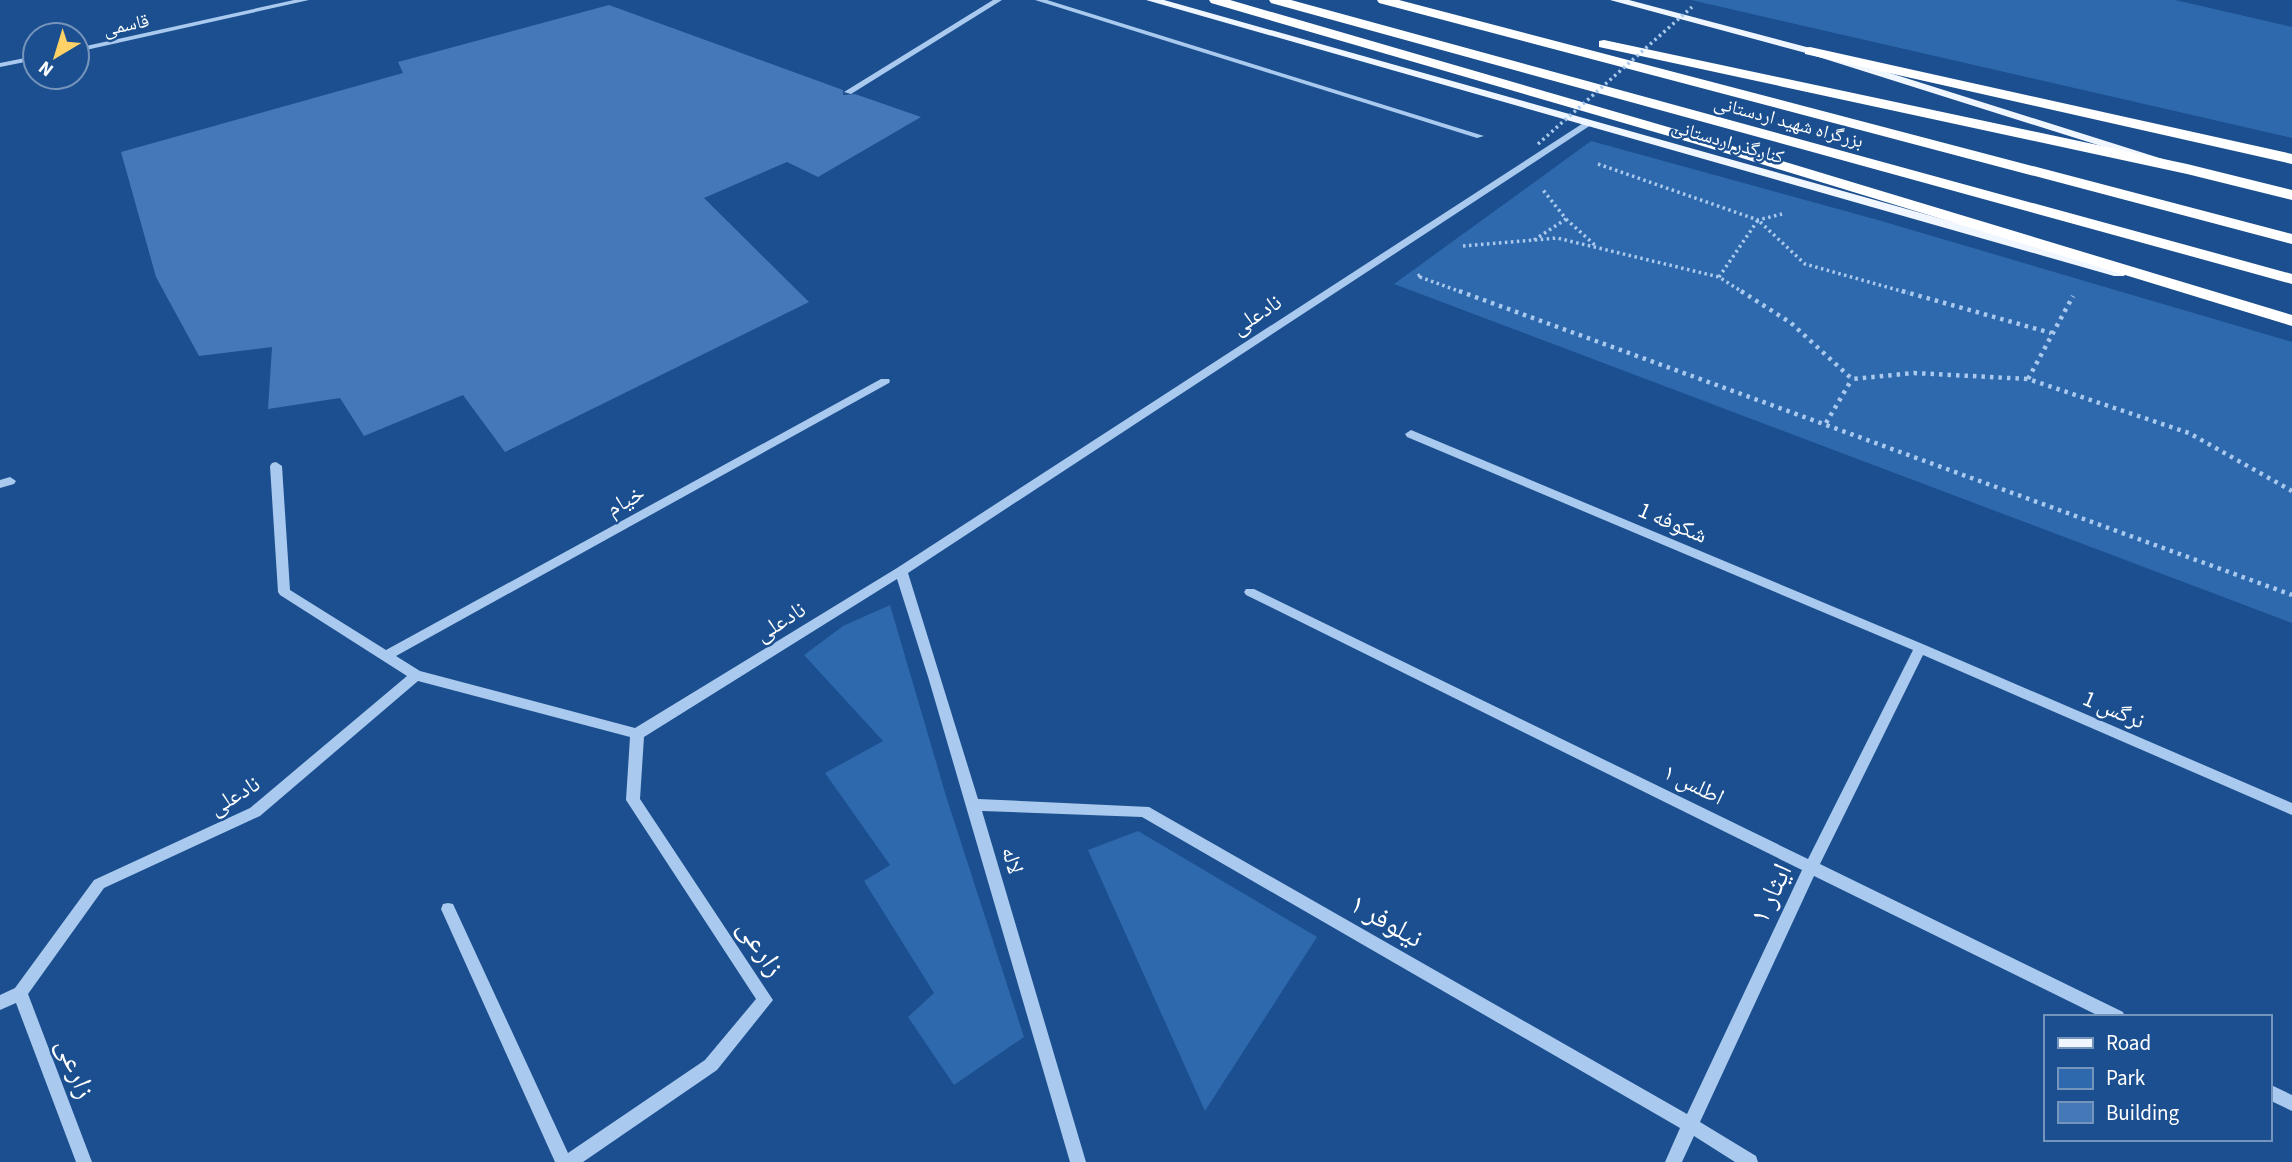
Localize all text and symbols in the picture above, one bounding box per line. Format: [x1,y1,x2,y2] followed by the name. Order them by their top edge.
[101,7,152,43] street label: قاسمی
[21,21,91,91] north arrow
[33,54,60,83] text: N
[1711,90,1866,155] street label: بزرگراه شهید اردستانی
[1668,114,1787,171] street label: کنارگذر اردستانی
[1224,286,1288,343] street label: نادعلی
[600,476,651,525] street label: خیام
[1633,493,1713,552] street label: شکوفه 1
[748,593,812,650] street label: نادعلی
[2078,682,2150,737] street label: نرگس 1
[1658,755,1730,813] street label: اطلس ۱
[202,767,266,824] street label: نادعلی
[993,843,1032,878] street label: لاله
[1740,857,1802,930] street label: ایثار ۱
[1342,884,1431,958] street label: نیلوفر ۱
[728,911,795,984] street label: زارعی
[2044,1015,2271,1141] legend
[2106,1028,2151,1058] text: Road
[46,1032,106,1104] street label: زارعی
[2106,1063,2146,1093] text: Park
[2106,1098,2180,1128] text: Building

